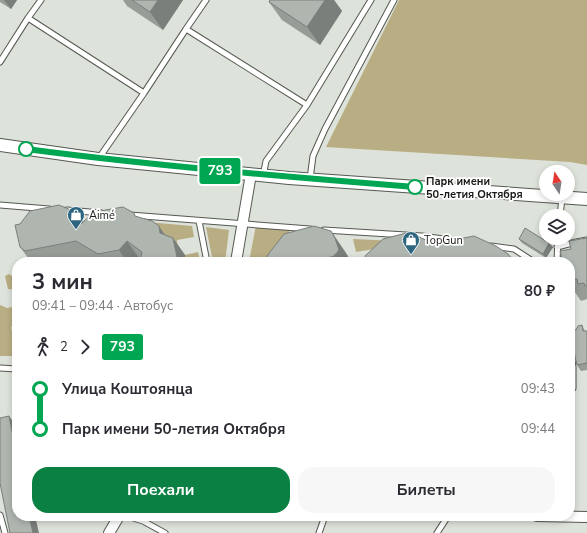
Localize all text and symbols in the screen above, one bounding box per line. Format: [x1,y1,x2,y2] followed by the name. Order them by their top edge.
[18,141,34,157] unlabelled marker
[197,158,243,184] line badge: 793
[207,161,233,180] text: 793
[539,165,575,201] north arrow
[539,165,575,245] map controls
[426,174,523,202] place label: Парк имени 50-летия Октября
[407,179,423,195] marker: Парк имени 50-летия Октября
[66,205,86,230] shop icon: Aimé
[89,208,115,223] place label: Aimé
[539,209,575,245] button: layers
[401,230,421,255] shop icon: TopGun
[424,233,463,248] place label: TopGun
[32,267,93,297] text: 3 мин
[524,281,555,301] text: 80 ₽
[32,297,173,315] text: 09:41 – 09:44 · Автобус
[32,336,54,358] icon: walk
[74,336,96,358] icon: forward
[110,337,135,356] text: 793
[60,338,68,356] text: 2
[62,379,193,399] text: Улица Коштоянца
[521,380,555,398] text: 09:43
[62,419,285,439] text: Парк имени 50-летия Октября
[521,420,555,438] text: 09:44
[32,467,290,513] button: Поехали
[298,467,555,513] button: Билеты

